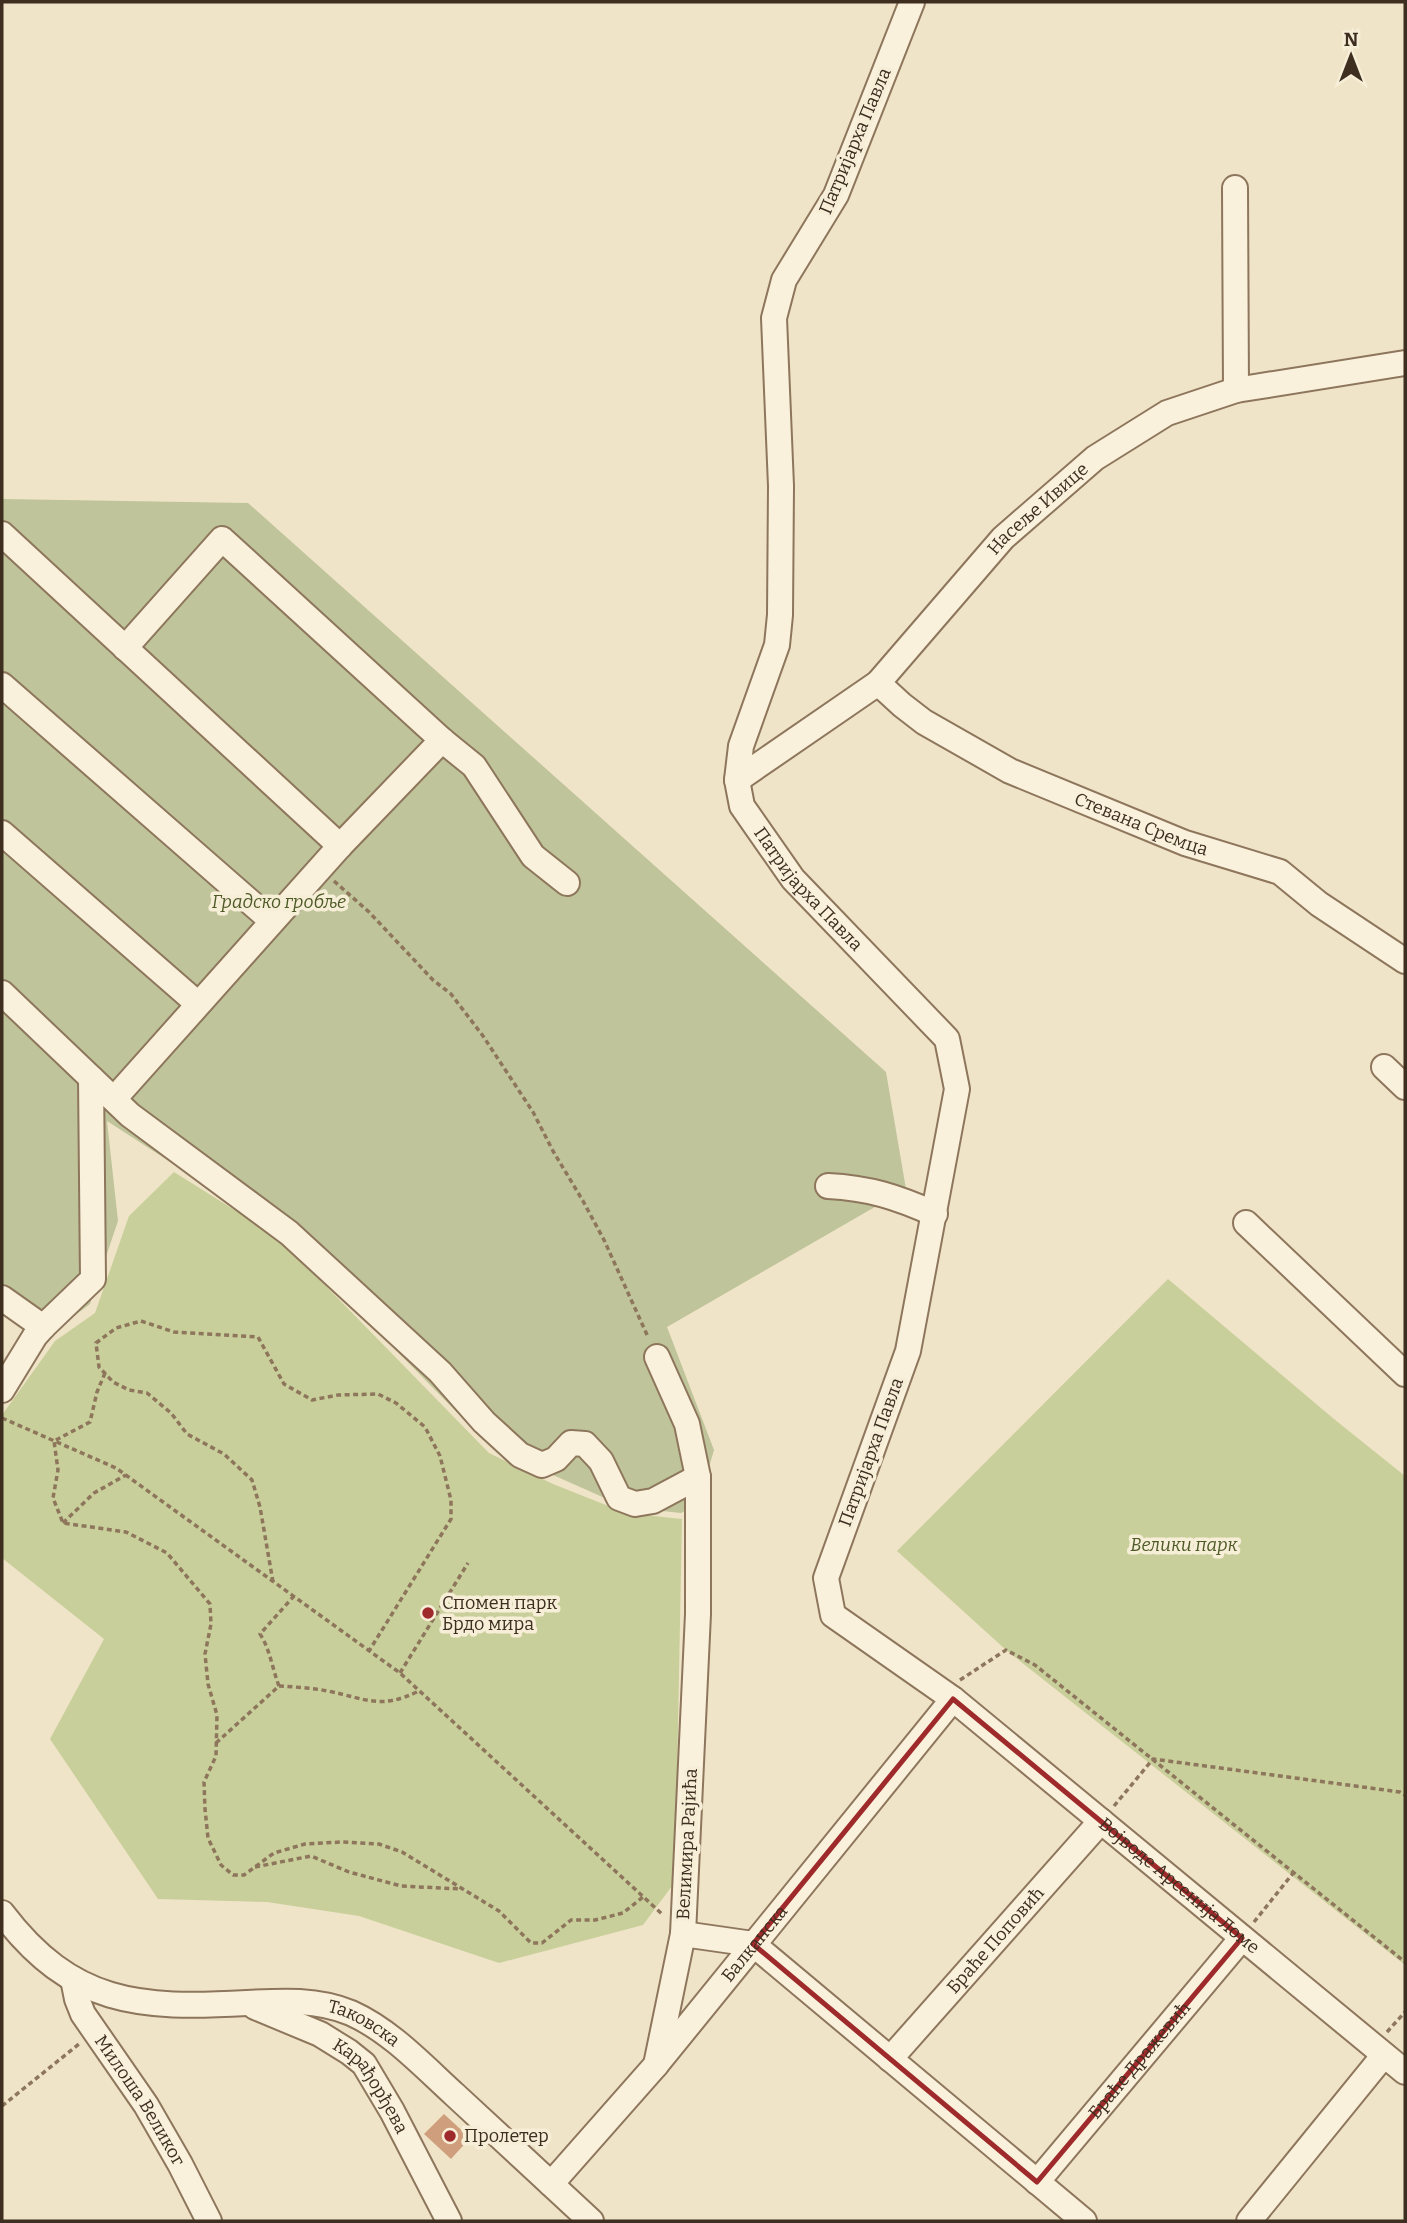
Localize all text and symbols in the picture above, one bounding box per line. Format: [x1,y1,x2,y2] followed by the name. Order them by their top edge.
[1316,21,1386,91] north arrow
[1344,28,1359,51] text: N
[814,64,896,217] street label: Патријарха Павла
[983,458,1093,559] street label: Насеље Ивице
[1071,788,1211,860] street label: Стевана Сремца
[749,823,867,956] street label: Патријарха Павла
[212,891,346,913] park label: Градско гробље
[834,1375,908,1529] street label: Патријарха Павла
[1130,1534,1239,1556] park label: Велики парк
[442,1592,558,1635] place label: Спомен парк Брдо мира
[420,1605,436,1621] marker: Спомен парк Брдо мира
[672,1768,702,1920] street label: Велимира Рајића
[1094,1813,1264,1958] street label: Војводе Арсенија Ломе
[942,1882,1049,1998] street label: Браће Поповић
[717,1901,792,1986] street label: Балканска
[326,1995,404,2051] street label: Таковска
[1084,1997,1195,2123] street label: Браће Дражевић
[90,2031,190,2170] street label: Милоша Великог
[329,2034,413,2137] street label: Карађорђева
[464,2125,549,2147] place label: Пролетер
[442,2128,458,2144] marker: Пролетер

